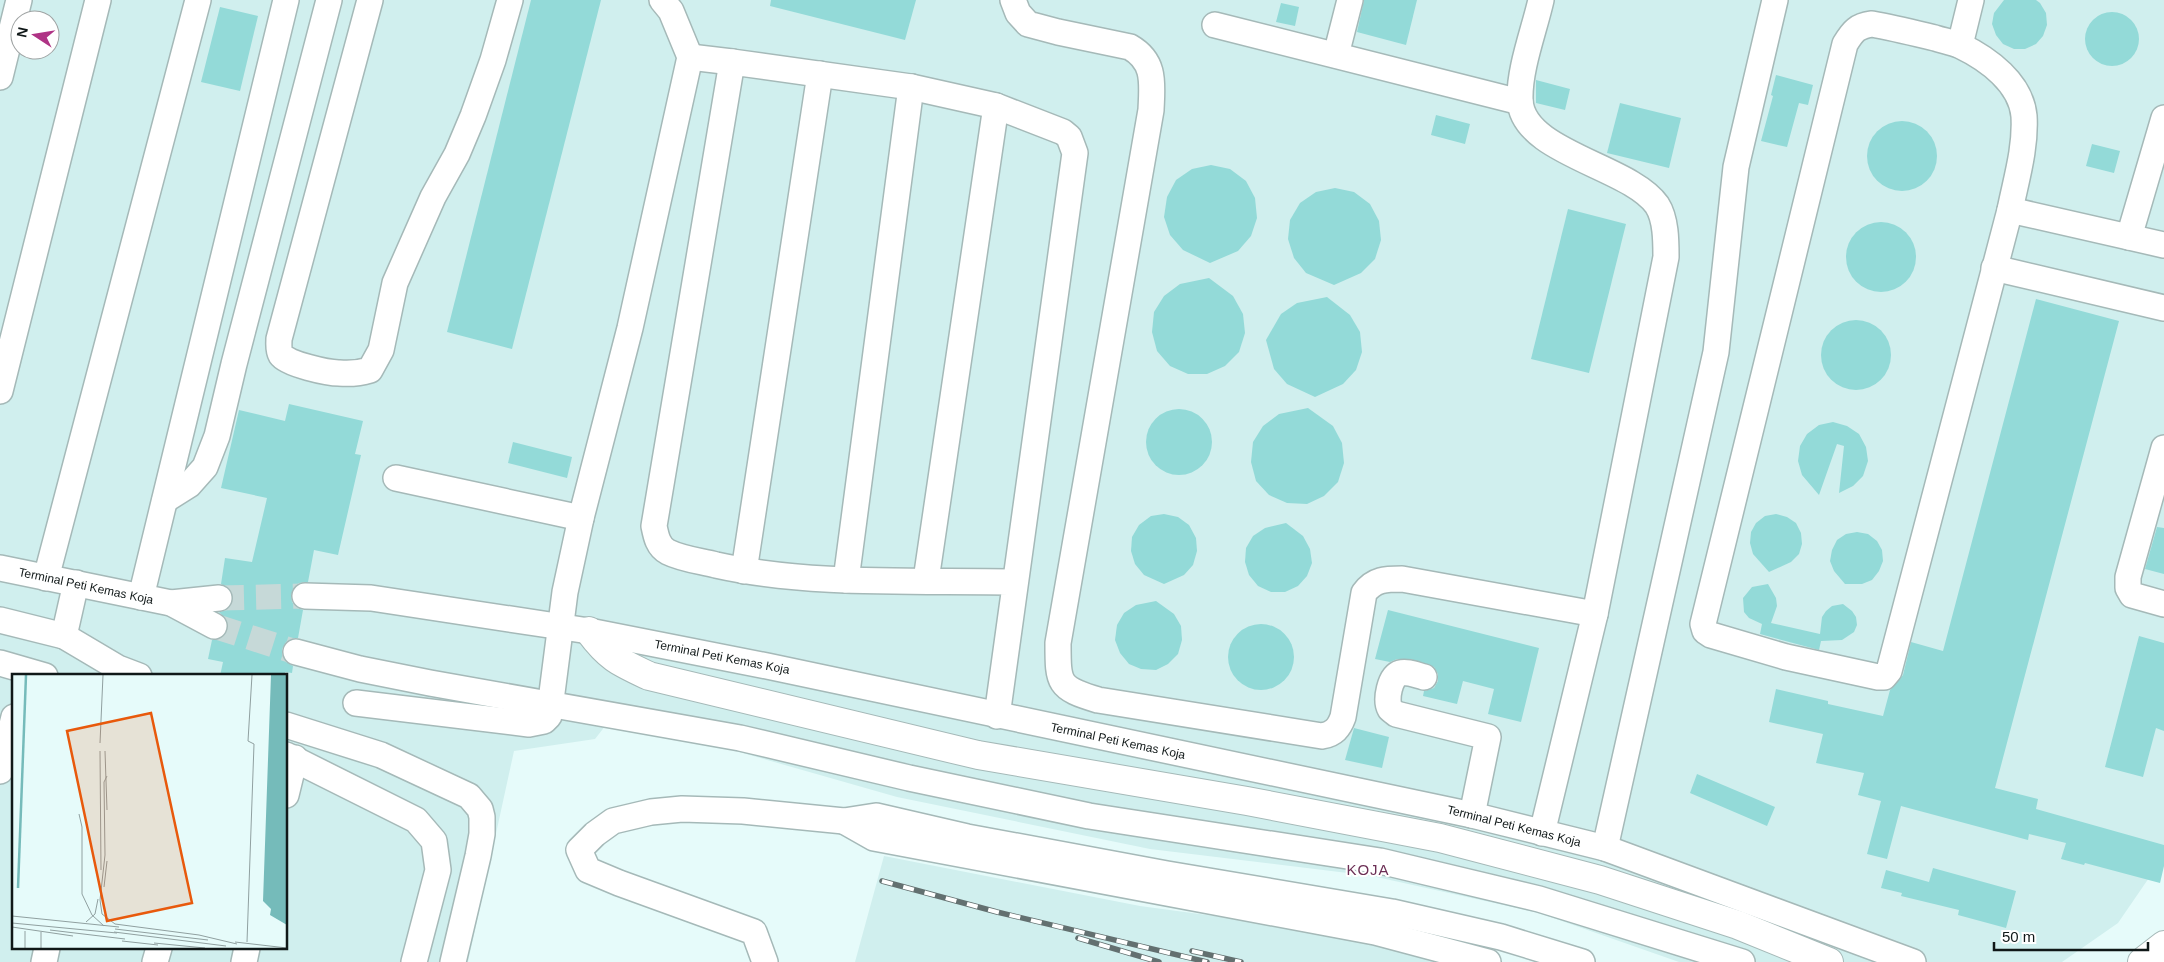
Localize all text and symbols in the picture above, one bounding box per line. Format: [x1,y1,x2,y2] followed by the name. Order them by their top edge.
[10,10,60,60] north arrow
[13,26,31,39] text: N
[17,565,155,607] street label: Terminal Peti Kemas Koja
[653,637,791,677] street label: Terminal Peti Kemas Koja
[12,674,288,950] inset map
[1049,720,1187,762] street label: Terminal Peti Kemas Koja
[1446,803,1583,849] street label: Terminal Peti Kemas Koja
[1346,861,1390,878] district label: KOJA
[1994,920,2148,952] scale bar
[2002,928,2035,945] text: 50 m

